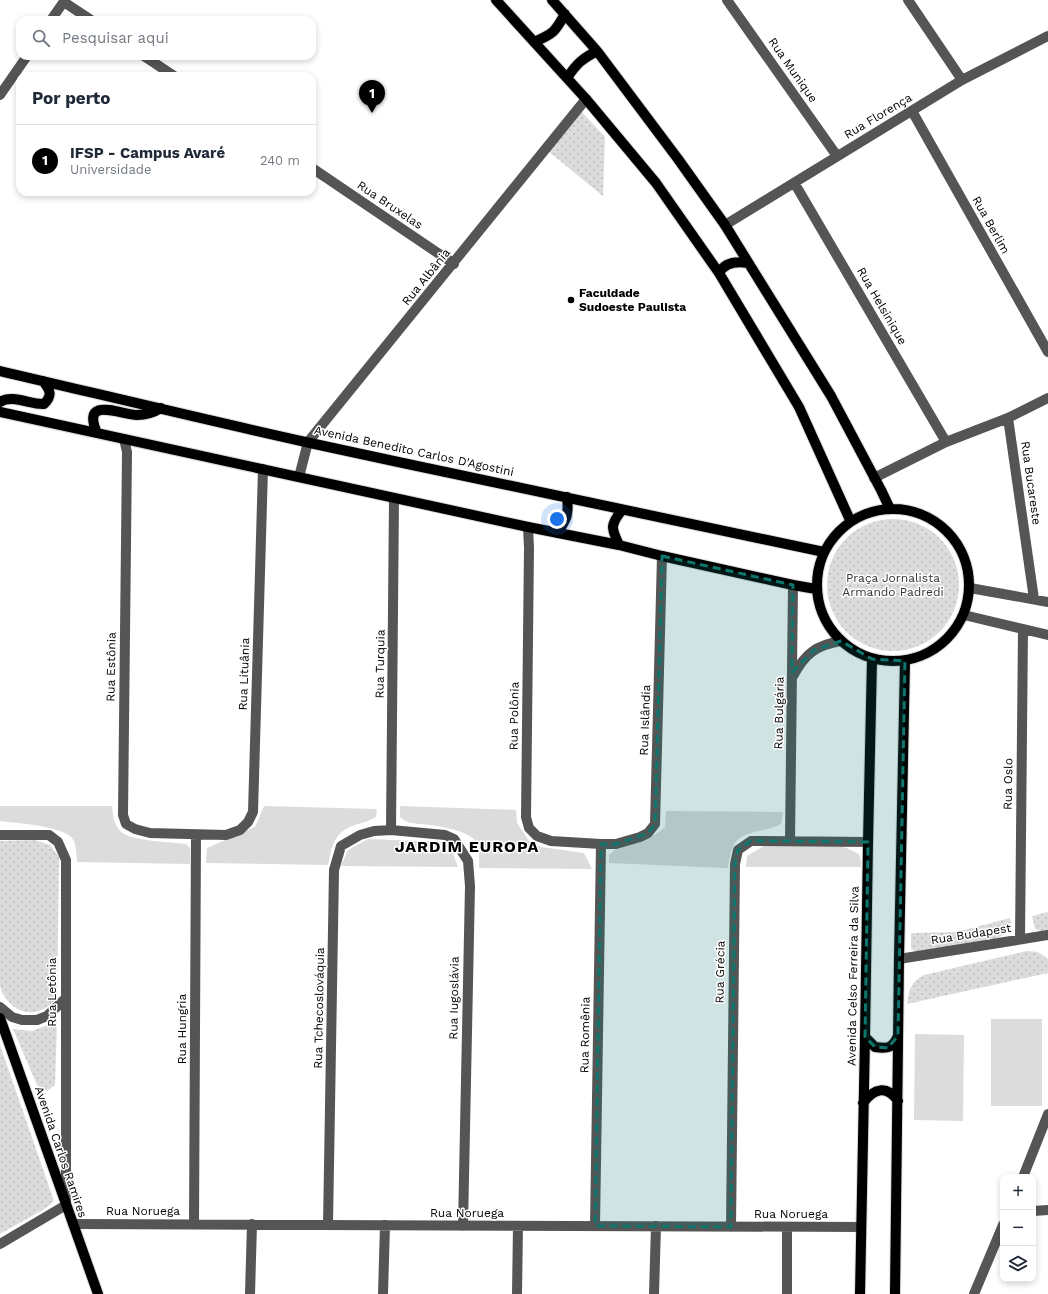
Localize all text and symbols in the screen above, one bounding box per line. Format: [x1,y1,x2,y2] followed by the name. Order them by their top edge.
[16,16,316,60] search box
[30,27,52,49] icon: search
[62,29,169,47] text: Pesquisar aqui
[766,35,821,105] street label: Rua Munique
[359,80,385,113] pin: 1
[32,88,110,108] text: Por perto
[842,90,915,142] street label: Rua Florença
[70,144,225,162] text: IFSP - Campus Avaré
[42,153,48,168] text: 1
[260,153,300,168] text: 240 m
[70,162,151,177] text: Universidade
[355,178,425,232] street label: Rua Bruxelas
[969,194,1013,256] street label: Rua Berlim
[399,246,453,308] street label: Rua Albânia
[854,265,910,347] street label: Rua Helsinique
[579,286,686,314] place label: Faculdade Sudoeste Paulista
[566,295,576,305] marker: Faculdade Sudoeste Paulista
[313,423,515,479] street label: Avenida Benedito Carlos D'Agostini
[1018,440,1044,526] street label: Rua Bucareste
[547,509,567,529] your location
[842,571,944,599] park label: Praça Jornalista Armando Padredi
[372,629,388,699] street label: Rua Turquia
[103,632,119,702] street label: Rua Estônia
[236,637,252,711] street label: Rua Lituânia
[771,676,787,750] street label: Rua Bulgária
[506,681,522,750] street label: Rua Polônia
[637,684,653,756] street label: Rua Islândia
[1001,758,1015,810] street label: Rua Oslo
[395,837,539,856] district label: JARDIM EUROPA
[844,886,862,1066] street label: Avenida Celso Ferreira da Silva
[930,921,1012,947] street label: Rua Budapest
[712,940,728,1004] street label: Rua Grécia
[311,947,327,1069] street label: Rua Tchecoslováquia
[446,956,462,1040] street label: Rua Iugoslávia
[45,957,59,1027] street label: Rua Letônia
[175,993,189,1064] street label: Rua Hungria
[577,996,593,1073] street label: Rua Romênia
[32,1084,90,1220] street label: Avenida Carlos Ramires
[1000,1174,1036,1282] map controls
[1000,1174,1036,1210] button: +
[106,1204,180,1218] street label: Rua Noruega
[430,1206,504,1220] street label: Rua Noruega
[754,1207,828,1221] street label: Rua Noruega
[1000,1210,1036,1246] button: −
[1000,1246,1036,1282] button: layers

